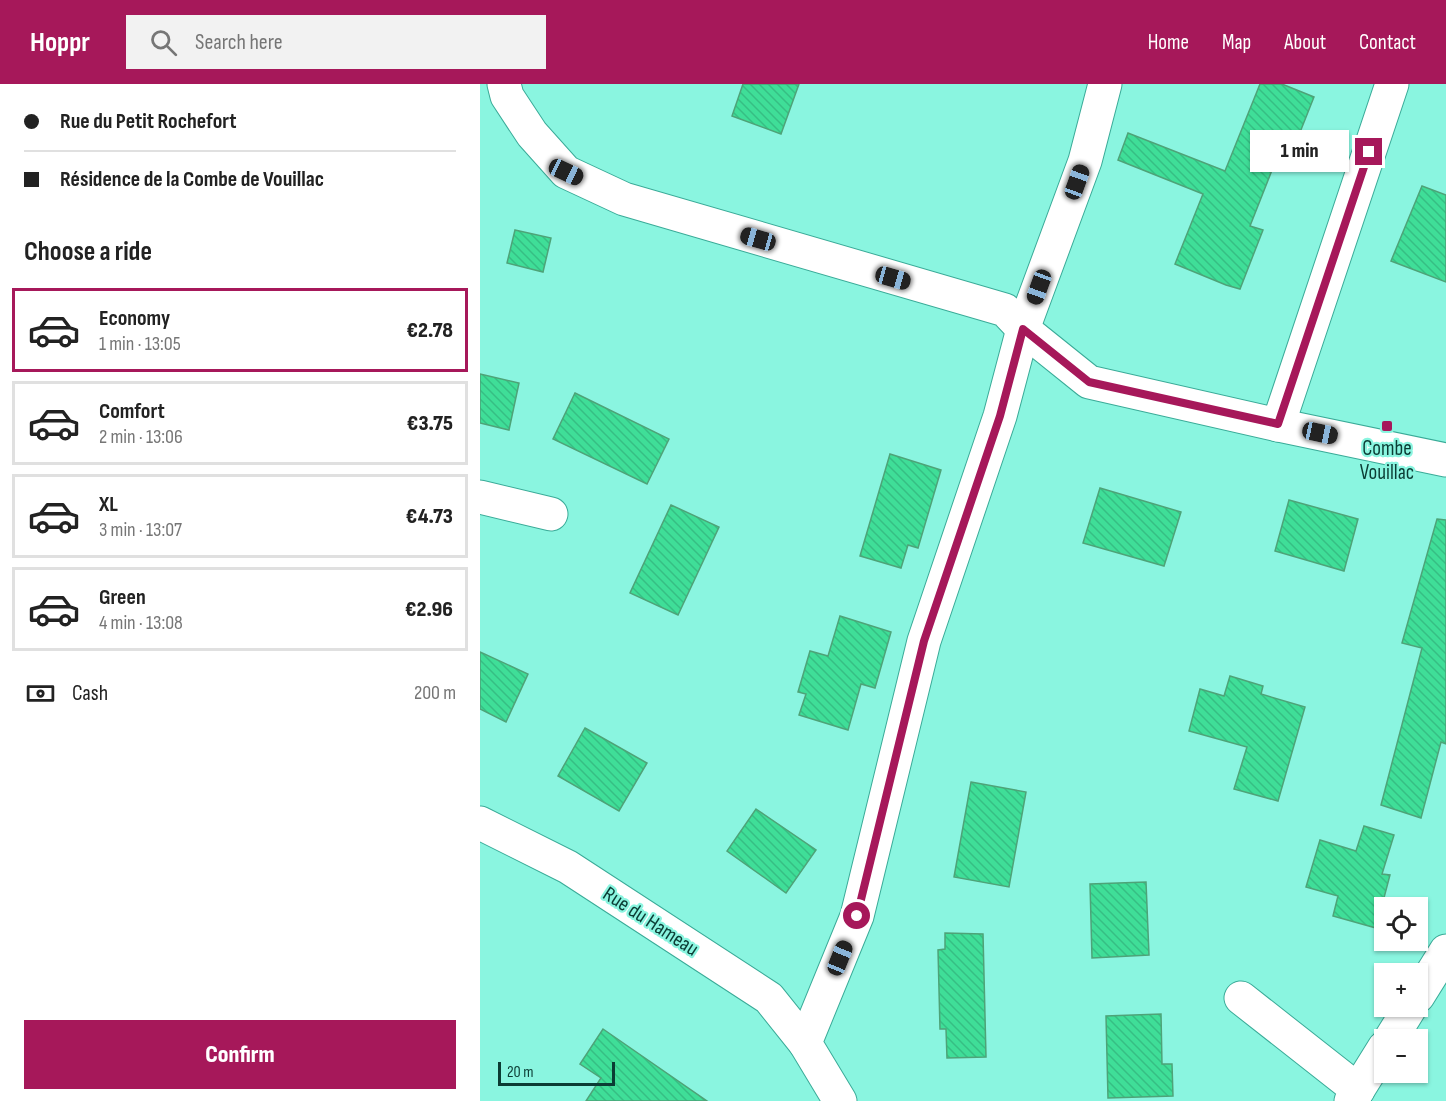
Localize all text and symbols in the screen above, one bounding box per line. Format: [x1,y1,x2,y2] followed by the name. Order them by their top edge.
[126,15,546,69] search box
[30,26,90,59] text: Hoppr
[147,26,180,59] icon: search
[195,29,282,56] text: Search here
[1148,30,1189,55] text: Home
[1222,30,1251,55] text: Map
[1284,30,1326,55] text: About
[1359,30,1416,55] text: Contact
[60,108,237,135] text: Rue du Petit Rochefort
[1249,131,1348,173] callout: 1 min
[1355,138,1382,165] route end
[1280,139,1319,163] text: 1 min
[546,156,586,188] car
[1062,162,1092,202] car
[60,166,324,193] text: Résidence de la Combe de Vouillac
[738,225,778,253] car
[24,236,152,268] text: Choose a ride
[873,264,913,292] car
[1024,267,1054,307] car
[27,303,81,357] icon: car
[99,305,170,332] text: Economy
[406,317,453,344] text: €2.78
[99,332,181,356] text: 1 min · 13:05
[27,396,81,450] icon: car
[99,398,165,425] text: Comfort
[407,410,453,437] text: €3.75
[1380,419,1394,433] marker: Combe Vouillac
[1301,420,1339,446] car
[99,425,183,449] text: 2 min · 13:06
[1360,436,1414,485] place label: Combe Vouillac
[27,489,81,543] icon: car
[99,491,118,518] text: XL
[406,503,453,530] text: €4.73
[99,518,182,542] text: 3 min · 13:07
[27,582,81,636] icon: car
[99,584,146,611] text: Green
[405,596,453,623] text: €2.96
[99,611,183,635] text: 4 min · 13:08
[24,677,57,710] icon: cash
[72,680,108,707] text: Cash
[414,681,456,705] text: 200 m
[598,881,703,962] street label: Rue du Hameau
[1374,897,1428,1083] map controls
[1374,897,1428,951] button: locate
[843,902,870,929] route start
[825,938,855,978] car
[1374,963,1428,1017] button: +
[24,1020,456,1089] button: Confirm
[1374,1029,1428,1083] button: −
[498,1059,615,1086] scale bar
[507,1063,534,1082] text: 20 m

